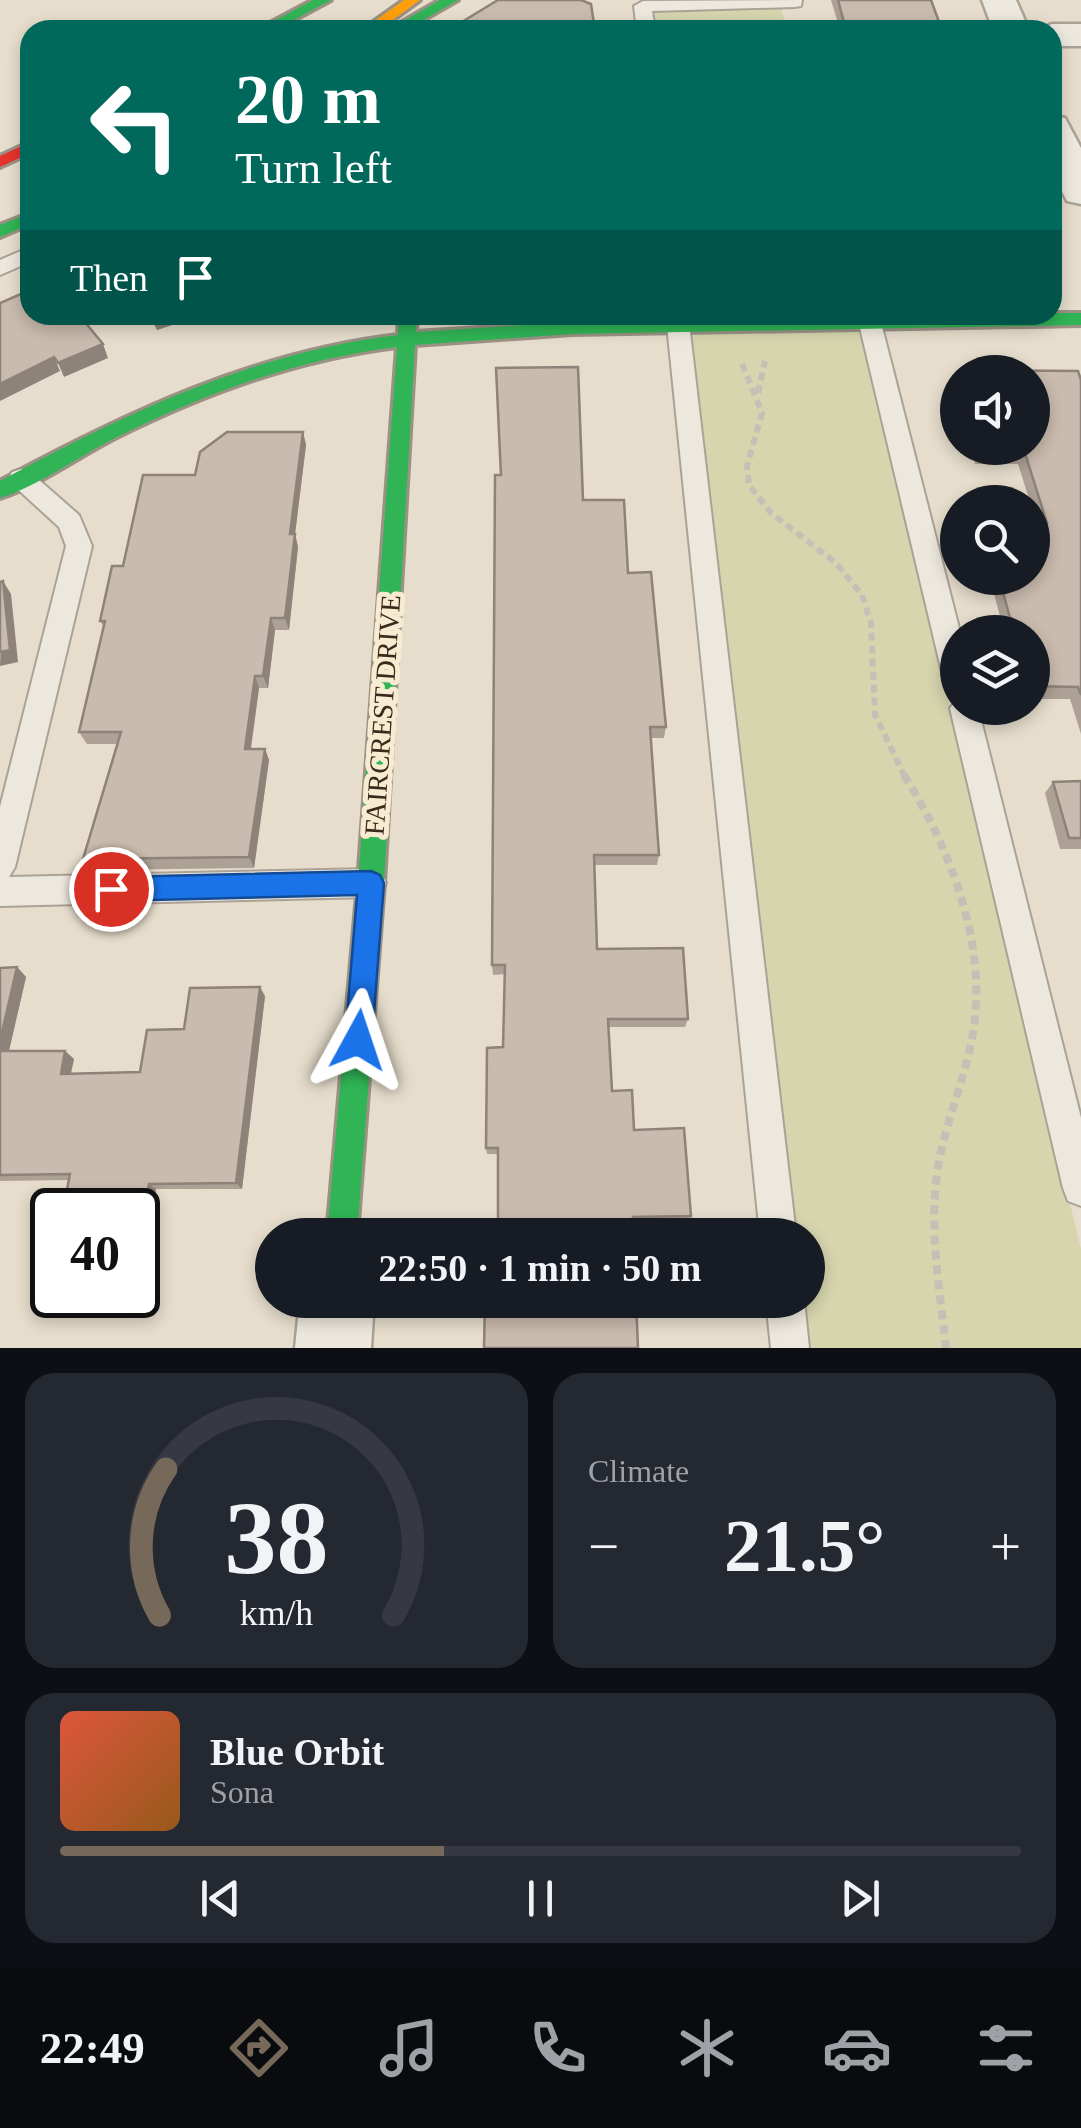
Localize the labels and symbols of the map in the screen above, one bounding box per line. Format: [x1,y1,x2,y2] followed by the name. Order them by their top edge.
[359,594,406,836] street label: FAIRCREST DRIVE
[69,847,154,932] pin
[306,988,410,1092] position arrow
[30,1188,160,1318] speed limit sign: 40

